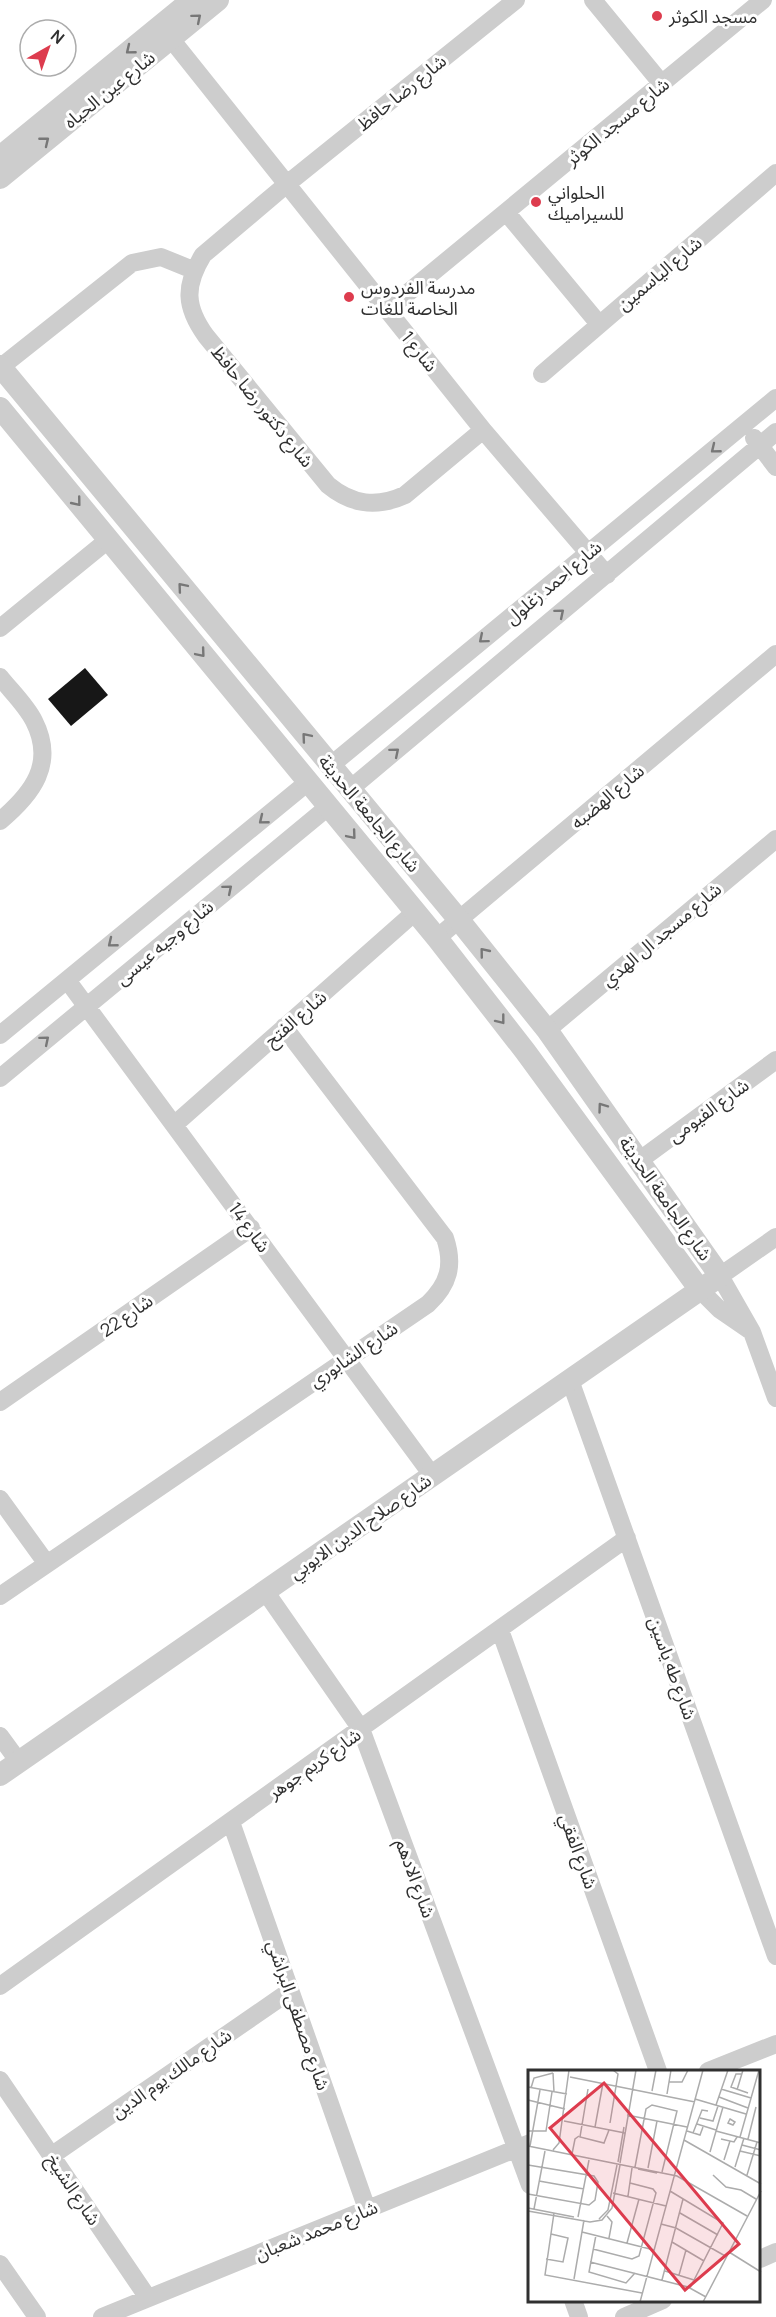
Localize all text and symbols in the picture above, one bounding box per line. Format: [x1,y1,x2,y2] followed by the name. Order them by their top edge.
[668,4,758,28] place label: مسجد الكوثر
[650,9,664,23] marker: مسجد الكوثر
[190,14,201,25] one-way arrow
[18,18,78,78] north arrow
[46,24,69,49] text: N
[126,43,137,54] one-way arrow
[58,45,162,136] street label: شارع عين الحياه
[351,48,453,138] street label: شارع رضا حافظ
[559,72,676,173] street label: شارع مسجد الكوثر
[39,138,50,149] one-way arrow
[548,180,624,225] place label: الحلواني للسيراميك
[529,195,543,209] marker: الحلواني للسيراميك
[611,230,708,318] street label: شارع الياسمين
[361,275,475,320] place label: مدرسة الفردوس الخاصة للغات
[342,290,356,304] marker: مدرسة الفردوس الخاصة للغات
[394,326,444,378] street label: شارع 1
[204,340,320,474] street label: شارع دكتور رضا حافظ
[711,441,722,452] one-way arrow
[69,495,80,506] one-way arrow
[500,535,608,632] street label: شارع احمد زغلول
[178,583,189,594] one-way arrow
[553,610,564,621] one-way arrow
[479,632,490,643] one-way arrow
[193,646,204,657] one-way arrow
[302,733,313,744] one-way arrow
[388,748,399,759] one-way arrow
[311,749,426,879] street label: شارع الجامعة الحديثة
[565,758,651,836] street label: شارع الهضبه
[258,812,269,823] one-way arrow
[344,828,355,839] one-way arrow
[596,877,728,994] street label: شارع مسجد ال الهدي
[221,886,232,897] one-way arrow
[110,894,220,992] street label: شارع وجيه عيسى
[108,936,119,947] one-way arrow
[481,948,492,959] one-way arrow
[259,984,333,1054] street label: شارع الفتح
[493,1013,504,1024] one-way arrow
[38,1037,49,1048] one-way arrow
[663,1073,755,1150] street label: شارع الفيومى
[598,1103,609,1114] one-way arrow
[612,1131,718,1267] street label: شارع الجامعة الحديثة
[221,1197,276,1259] street label: شارع 14
[95,1288,159,1344] street label: شارع 22
[304,1316,404,1395] street label: شارع الشابوري
[284,1468,438,1587] street label: شارع صلاح الدين الايوبي
[640,1613,703,1724] street label: شارع طه ياسين
[262,1722,367,1807] street label: شارع كريم جوهر
[551,1810,604,1893] street label: شارع الفقي
[388,1835,441,1922] street label: شارع الادهم
[259,1937,336,2094] street label: شارع مصطفى البراشي
[106,2023,238,2126] street label: شارع مالك يوم الدين
[528,2070,761,2302] inset map
[39,2149,107,2231] street label: شارع الشيخ
[251,2194,382,2268] street label: شارع محمد شعبان

